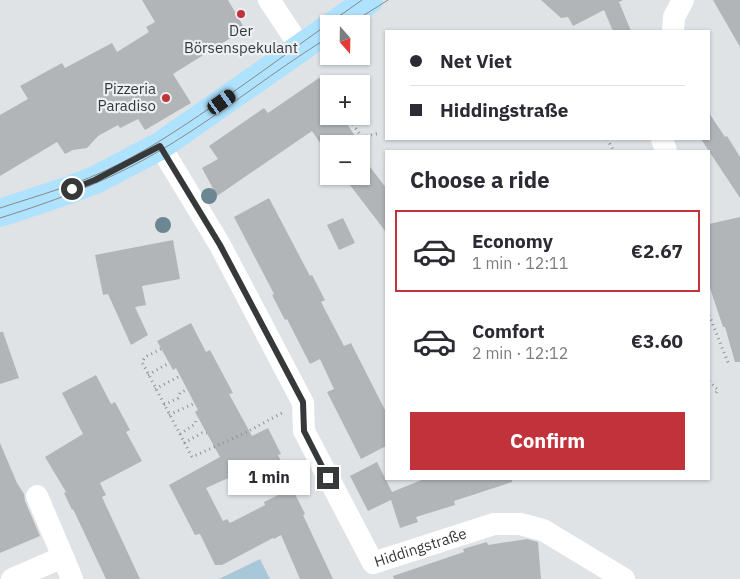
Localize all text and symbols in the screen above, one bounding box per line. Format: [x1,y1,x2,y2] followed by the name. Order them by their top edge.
[235,8,247,20] marker: Der Börsenspekulant
[320,15,370,65] north arrow
[320,15,370,185] map controls
[184,21,298,57] place label: Der Börsenspekulant
[440,49,512,73] text: Net Viet
[320,75,370,125] button: +
[97,79,156,115] place label: Pizzeria Paradiso
[205,87,238,117] car
[160,92,172,104] marker: Pizzeria Paradiso
[440,98,568,122] text: Hiddingstraße
[320,135,370,185] button: −
[410,165,550,194] text: Choose a ride
[61,178,83,200] route start
[412,229,457,274] icon: car
[472,229,553,253] text: Economy
[631,239,683,263] text: €2.67
[472,253,568,273] text: 1 min · 12:11
[412,319,457,364] icon: car
[472,319,545,343] text: Comfort
[631,329,683,353] text: €3.60
[472,343,568,363] text: 2 min · 12:12
[410,412,685,470] button: Confirm
[228,460,310,496] callout: 1 min
[248,467,290,487] text: 1 min
[317,467,339,489] route end
[372,524,469,571] street label: Hiddingstraße

